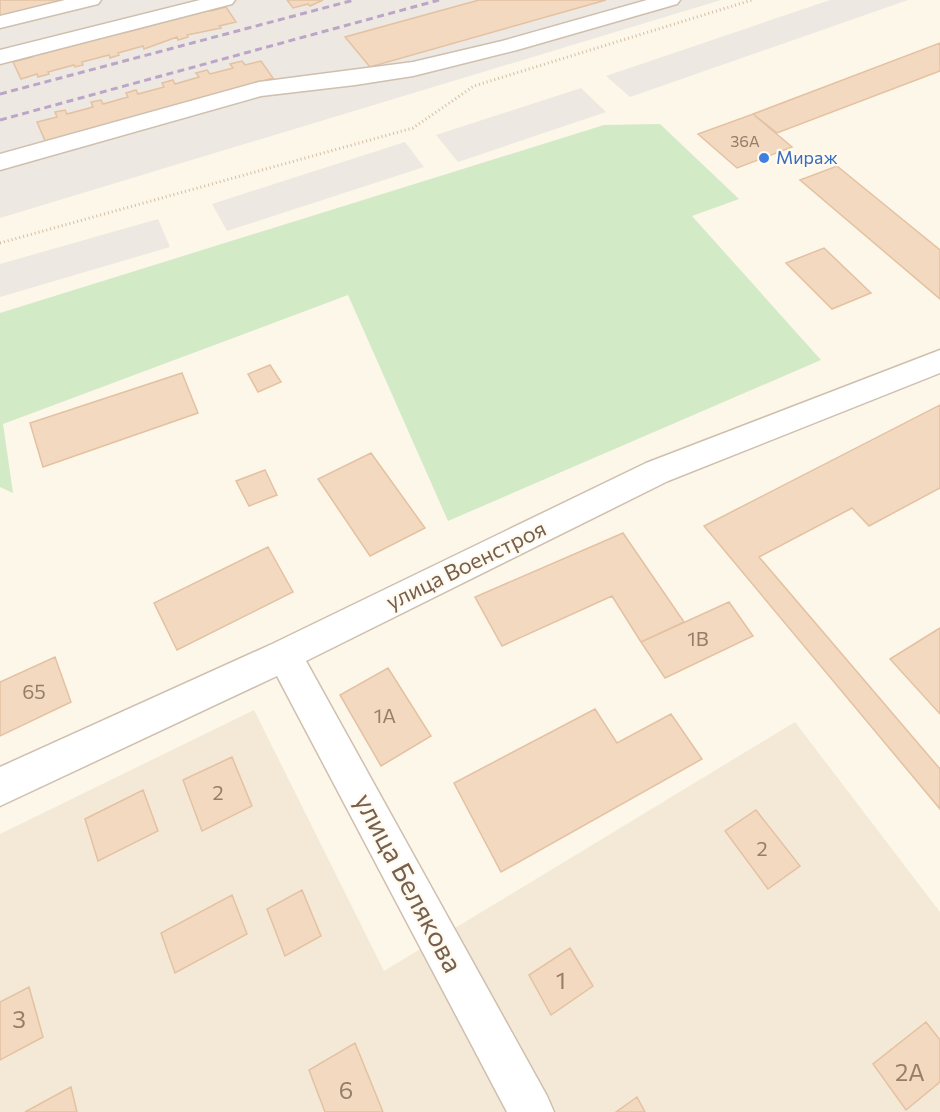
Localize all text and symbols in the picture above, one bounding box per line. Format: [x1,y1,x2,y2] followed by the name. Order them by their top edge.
[730,131,760,150] house number: 36А
[776,146,838,168] place label: Мираж
[757,151,771,165] marker: Мираж
[381,514,550,615] street label: улица Военстроя
[687,626,709,650] house number: 1В
[22,679,46,703] house number: 65
[374,703,396,727] house number: 1А
[212,780,224,804] house number: 2
[348,787,470,978] street label: улица Белякова
[756,836,768,860] house number: 2
[556,965,566,994] house number: 1
[12,1004,26,1033] house number: 3
[895,1057,925,1086] house number: 2А
[339,1075,353,1104] house number: 6

